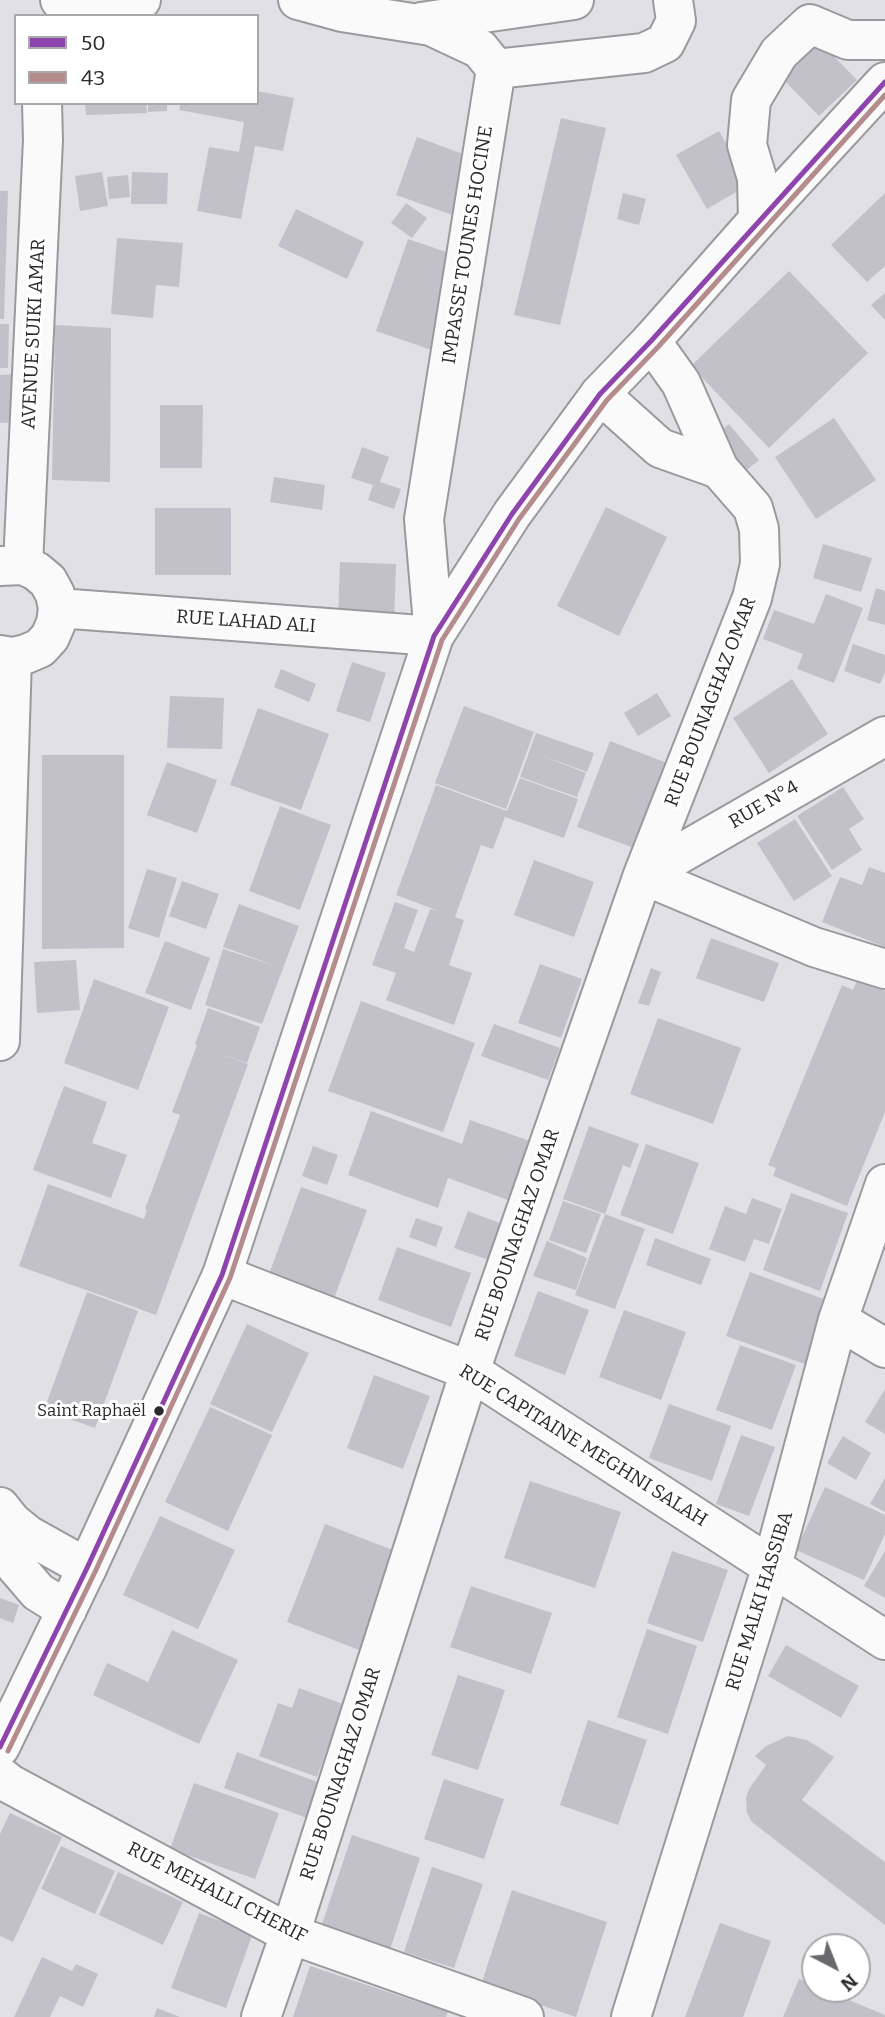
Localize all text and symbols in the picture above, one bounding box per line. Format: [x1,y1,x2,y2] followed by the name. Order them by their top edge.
[14,14,259,105] legend
[81,30,106,56] text: 50
[81,65,105,91] text: 43
[438,124,498,366] street label: IMPASSE TOUNES HOCINE
[18,238,50,430] street label: AVENUE SUIKI AMAR
[660,594,762,810] street label: RUE BOUNAGHAZ OMAR
[175,606,317,638] street label: RUE LAHAD ALI
[725,776,803,834] street label: RUE N°4
[471,1126,565,1344] street label: RUE BOUNAGHAZ OMAR
[455,1360,711,1532] street label: RUE CAPITAINE MEGHNI SALAH
[37,1401,146,1421] place label: Saint Raphaël
[152,1404,166,1418] marker: Saint Raphaël
[722,1508,798,1694] street label: RUE MALKI HASSIBA
[296,1665,386,1883] street label: RUE BOUNAGHAZ OMAR
[123,1838,311,1948] street label: RUE MEHALLI CHERIF
[801,1933,871,2003] north arrow
[836,1969,862,1996] text: N

